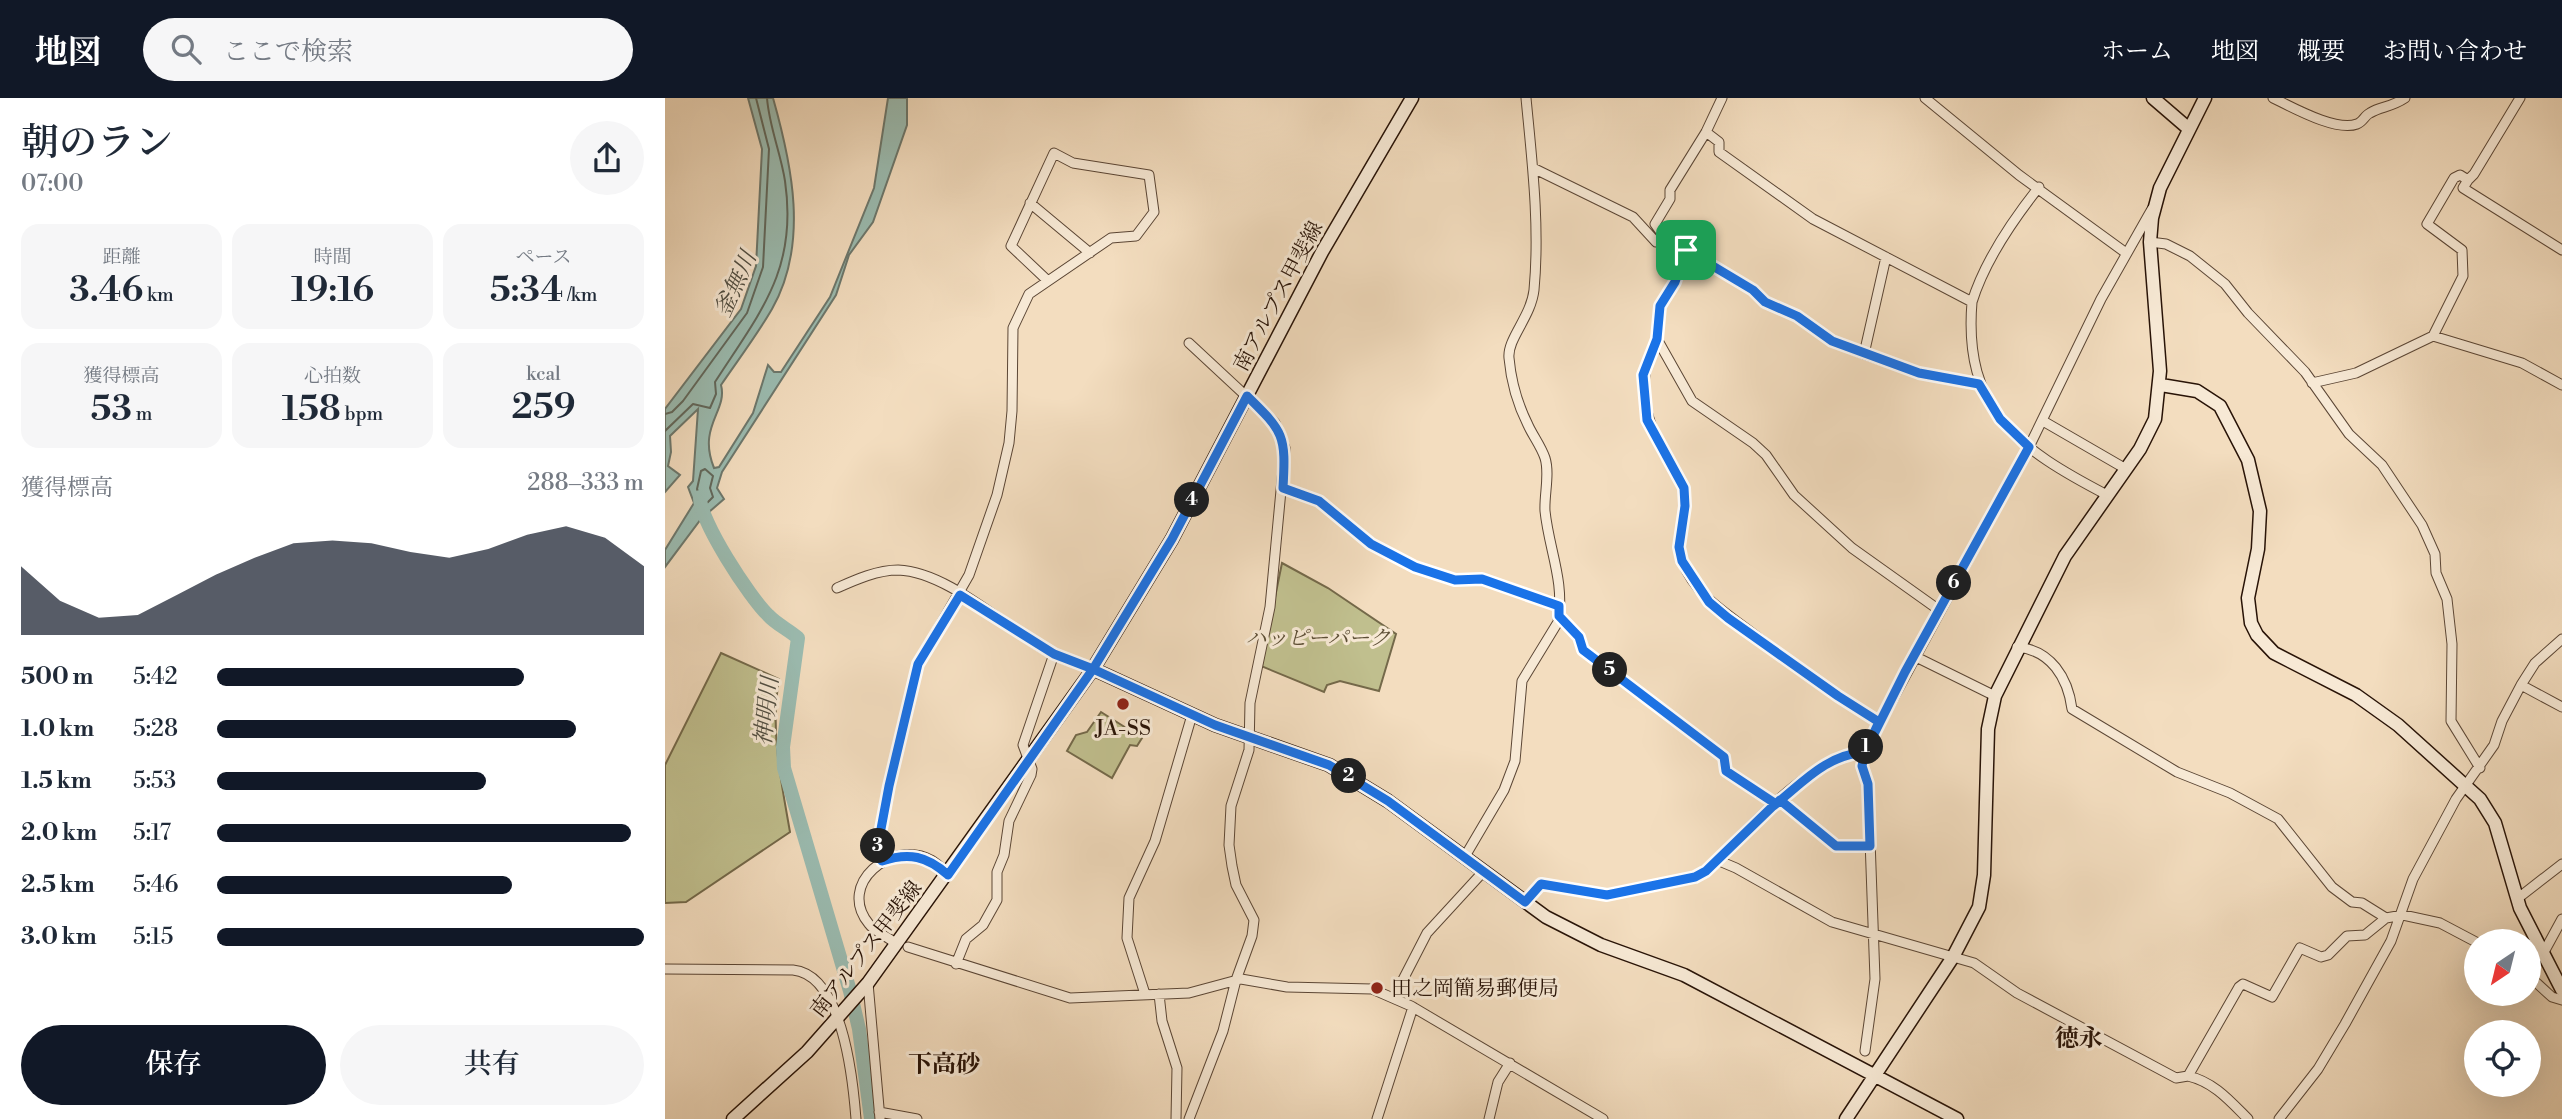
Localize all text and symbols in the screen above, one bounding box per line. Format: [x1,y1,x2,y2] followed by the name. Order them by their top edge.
[143,18,633,81] search box
[167,30,205,68] icon: search
[35,33,101,74] text: 地図
[223,36,353,68] text: ここで検索
[2101,37,2173,67] text: ホーム
[2211,37,2259,67] text: 地図
[2297,37,2345,67] text: 概要
[2383,37,2527,67] text: お問い合わせ
[21,120,173,167] text: 朝のラン
[570,121,644,195] button: share
[21,170,84,198] text: 07:00
[1228,217,1329,376] street label: 南アルプス甲斐線
[1656,220,1716,280] pin
[1667,231,1705,269] icon: arrive
[709,244,764,322] water label: 釜無川
[102,245,141,269] text: 距離
[313,245,352,269] text: 時間
[515,245,572,269] text: ペース
[69,269,143,312] text: 3.46
[291,269,374,312] text: 19:16
[490,269,563,312] text: 5:34
[143,283,174,307] text: km
[563,283,597,307] text: /km
[526,362,561,386] text: kcal
[83,364,160,388] text: 獲得標高
[304,364,361,388] text: 心拍数
[512,386,575,429] text: 259
[91,388,132,431] text: 53
[282,388,341,431] text: 158
[132,402,152,426] text: m
[341,402,383,426] text: bpm
[527,469,644,497] text: 288–333 m
[21,474,113,502] text: 獲得標高
[1175,482,1209,518] pin: 4
[1185,487,1198,511] text: 4
[1937,566,1971,601] pin: 6
[1948,570,1959,594] text: 6
[1245,626,1391,652] park label: ハッピーパーク
[1593,652,1627,688] pin: 5
[1604,657,1615,681] text: 5
[21,663,93,691] text: 500 m
[133,663,178,691] text: 5:42
[749,672,785,747] water label: 神明川
[1115,696,1131,712] marker: JA-SS
[21,715,94,743] text: 1.0 km
[133,715,178,743] text: 5:28
[1094,716,1151,742] place label: JA-SS
[1849,730,1883,764] pin: 1
[1861,734,1870,758] text: 1
[1331,758,1367,794] pin: 2
[1343,763,1354,787] text: 2
[21,767,92,795] text: 1.5 km
[133,767,176,795] text: 5:53
[21,819,97,847] text: 2.0 km
[133,819,171,847] text: 5:17
[861,828,895,864] pin: 3
[872,833,883,857] text: 3
[21,871,95,899] text: 2.5 km
[133,871,179,899] text: 5:46
[805,876,928,1023] street label: 南アルプス甲斐線
[21,923,97,951] text: 3.0 km
[133,923,173,951] text: 5:15
[2464,929,2541,1006] north arrow
[2464,929,2541,1097] map controls
[1391,976,1559,1002] place label: 田之岡簡易郵便局
[1369,980,1385,996] marker: 田之岡簡易郵便局
[2464,1020,2541,1097] button: locate
[2055,1024,2103,1054] district label: 徳永
[21,1025,326,1105] button: 保存
[340,1025,644,1105] button: 共有
[908,1050,980,1080] district label: 下高砂

